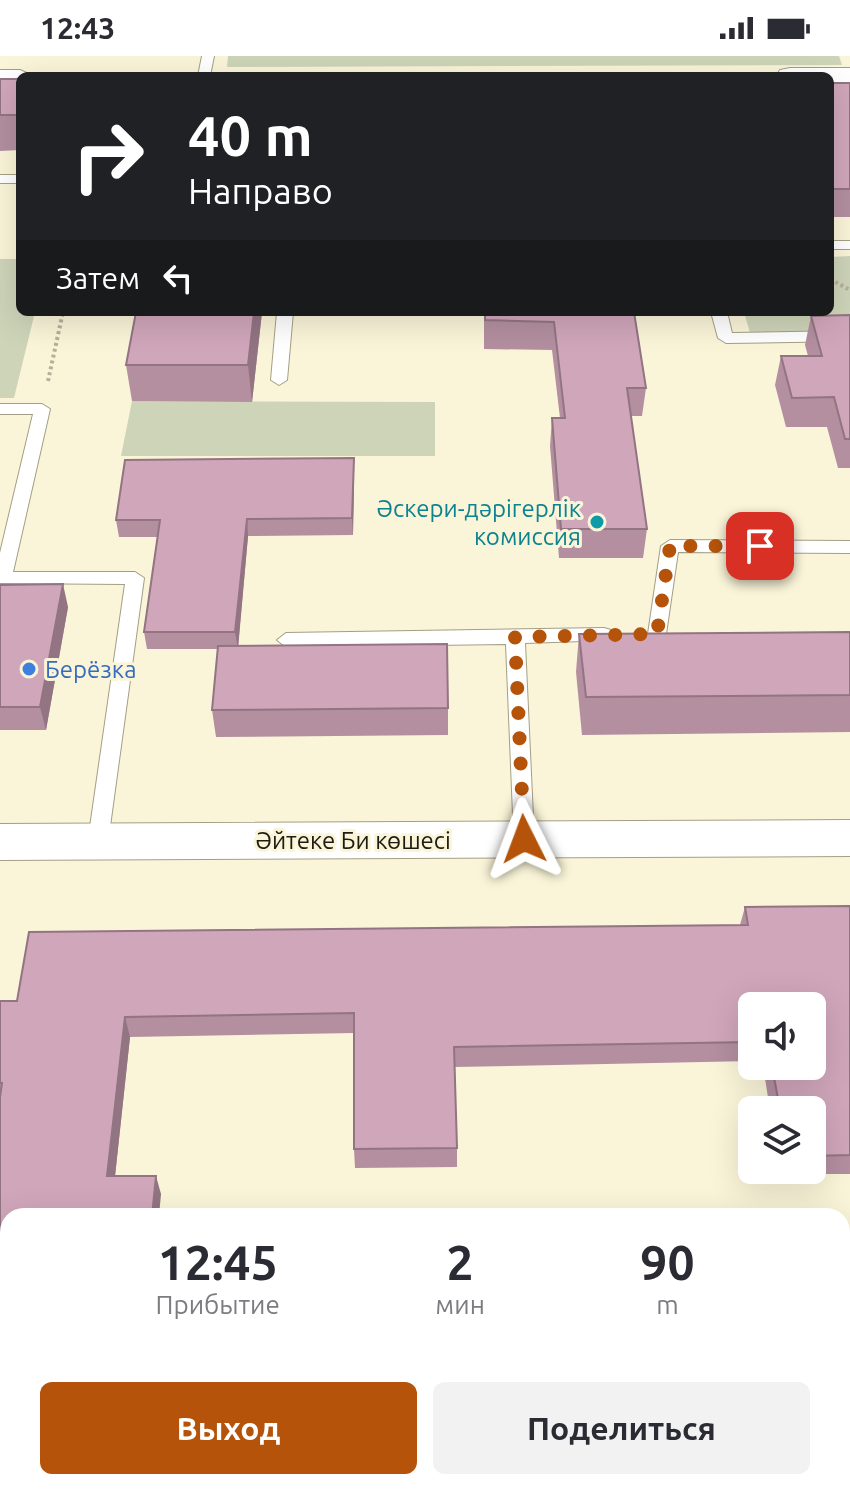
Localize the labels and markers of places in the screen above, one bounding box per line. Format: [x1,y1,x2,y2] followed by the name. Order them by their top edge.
[376,495,581,550] place label: Әскери-дәрігерлік комиссия
[726,512,794,580] pin
[588,513,606,531] marker: Әскери-дәрігерлік комиссия
[45,656,137,683] place label: Берёзка
[20,660,38,678] marker: Берёзка

